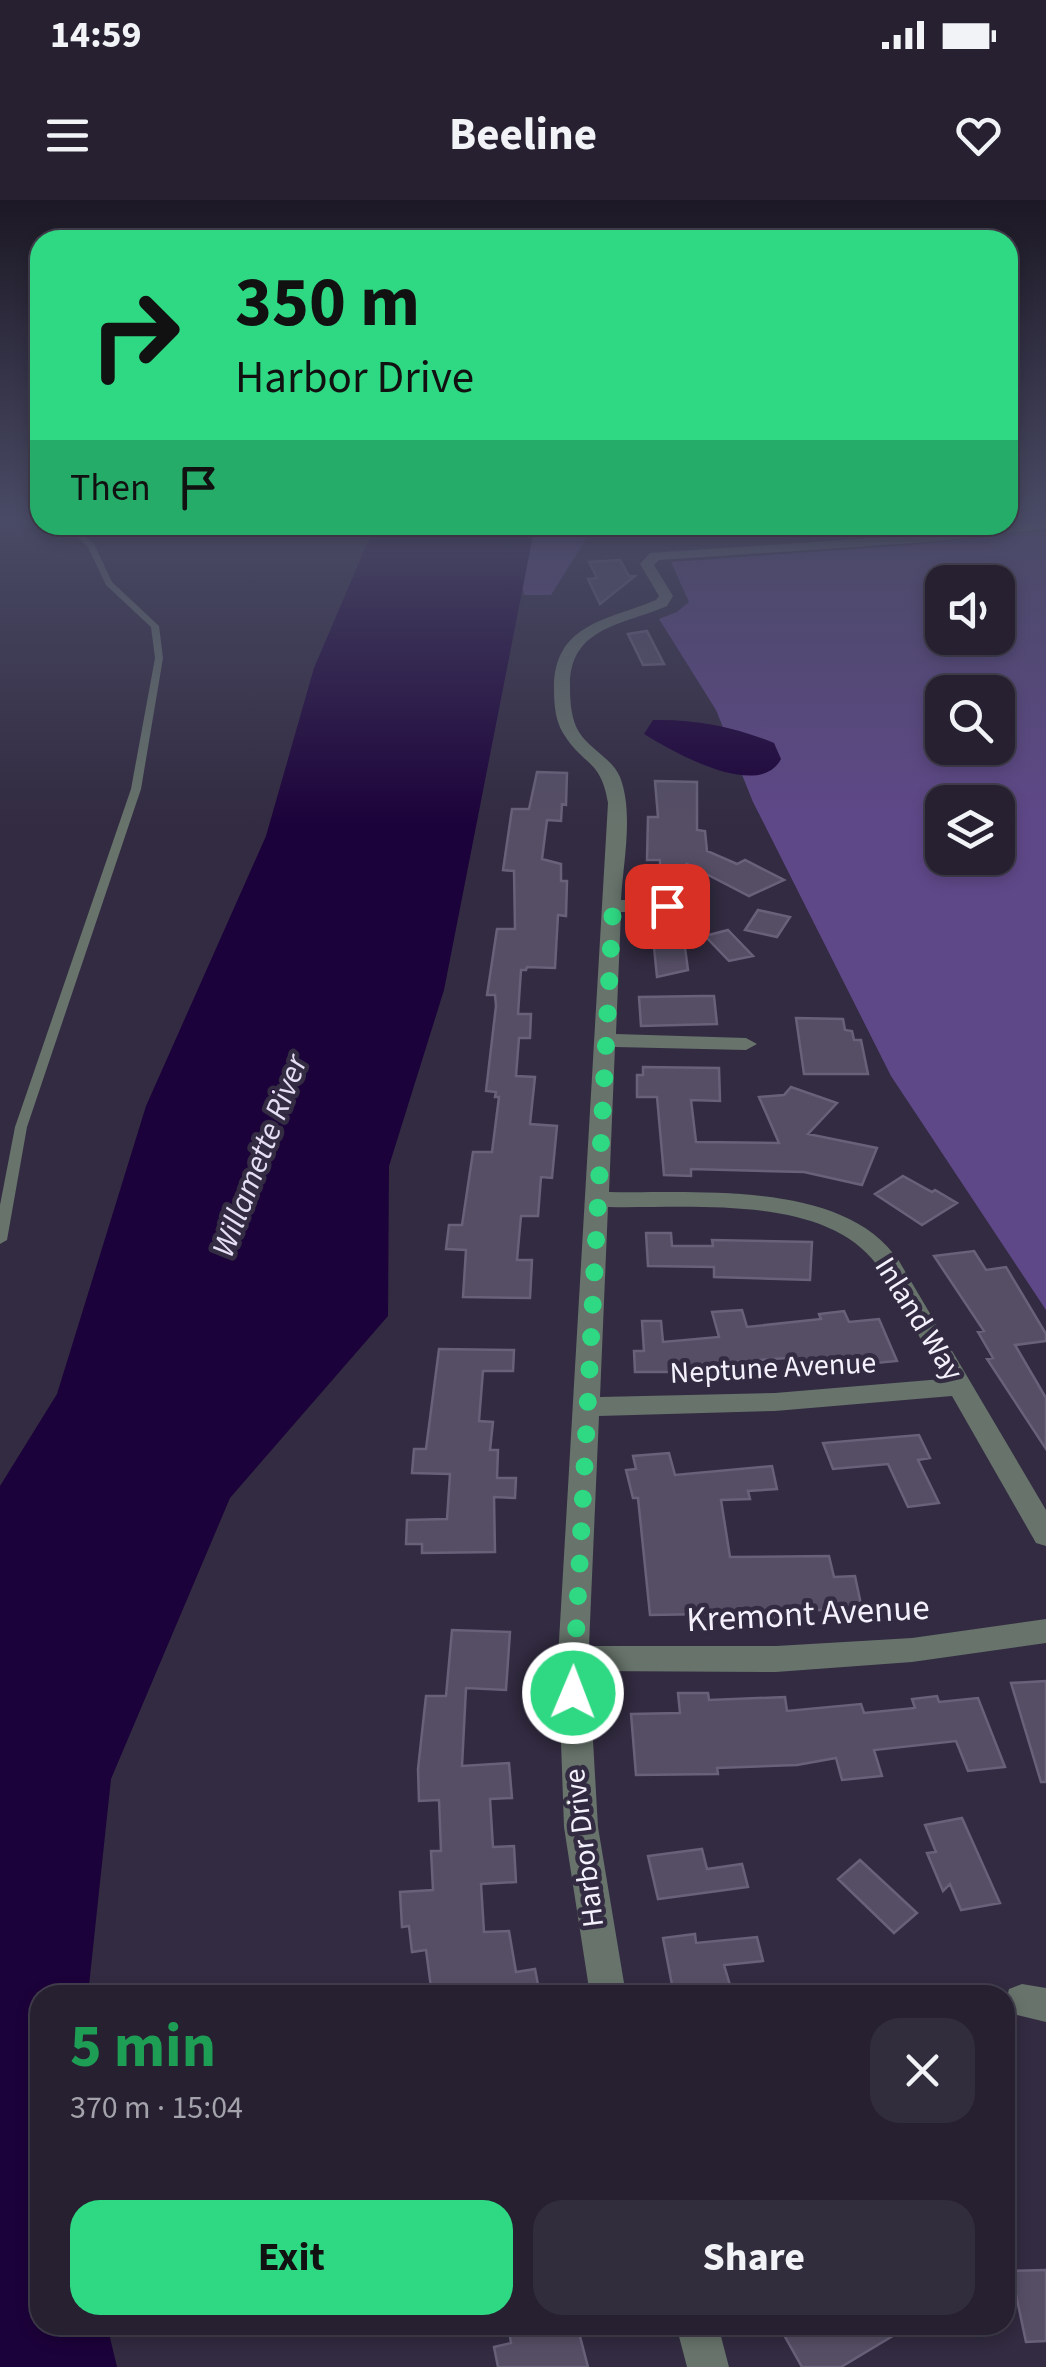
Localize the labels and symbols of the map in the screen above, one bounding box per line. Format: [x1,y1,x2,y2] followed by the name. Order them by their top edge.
[625,864,710,949] pin
[200,1046,320,1264] water label: Willamette River
[864,1249,974,1389] street label: Inland Way
[669,1341,877,1395] street label: Neptune Avenue
[685,1583,931,1645] street label: Kremont Avenue
[521,1641,625,1745] position arrow
[553,1766,615,1930] street label: Harbor Drive

